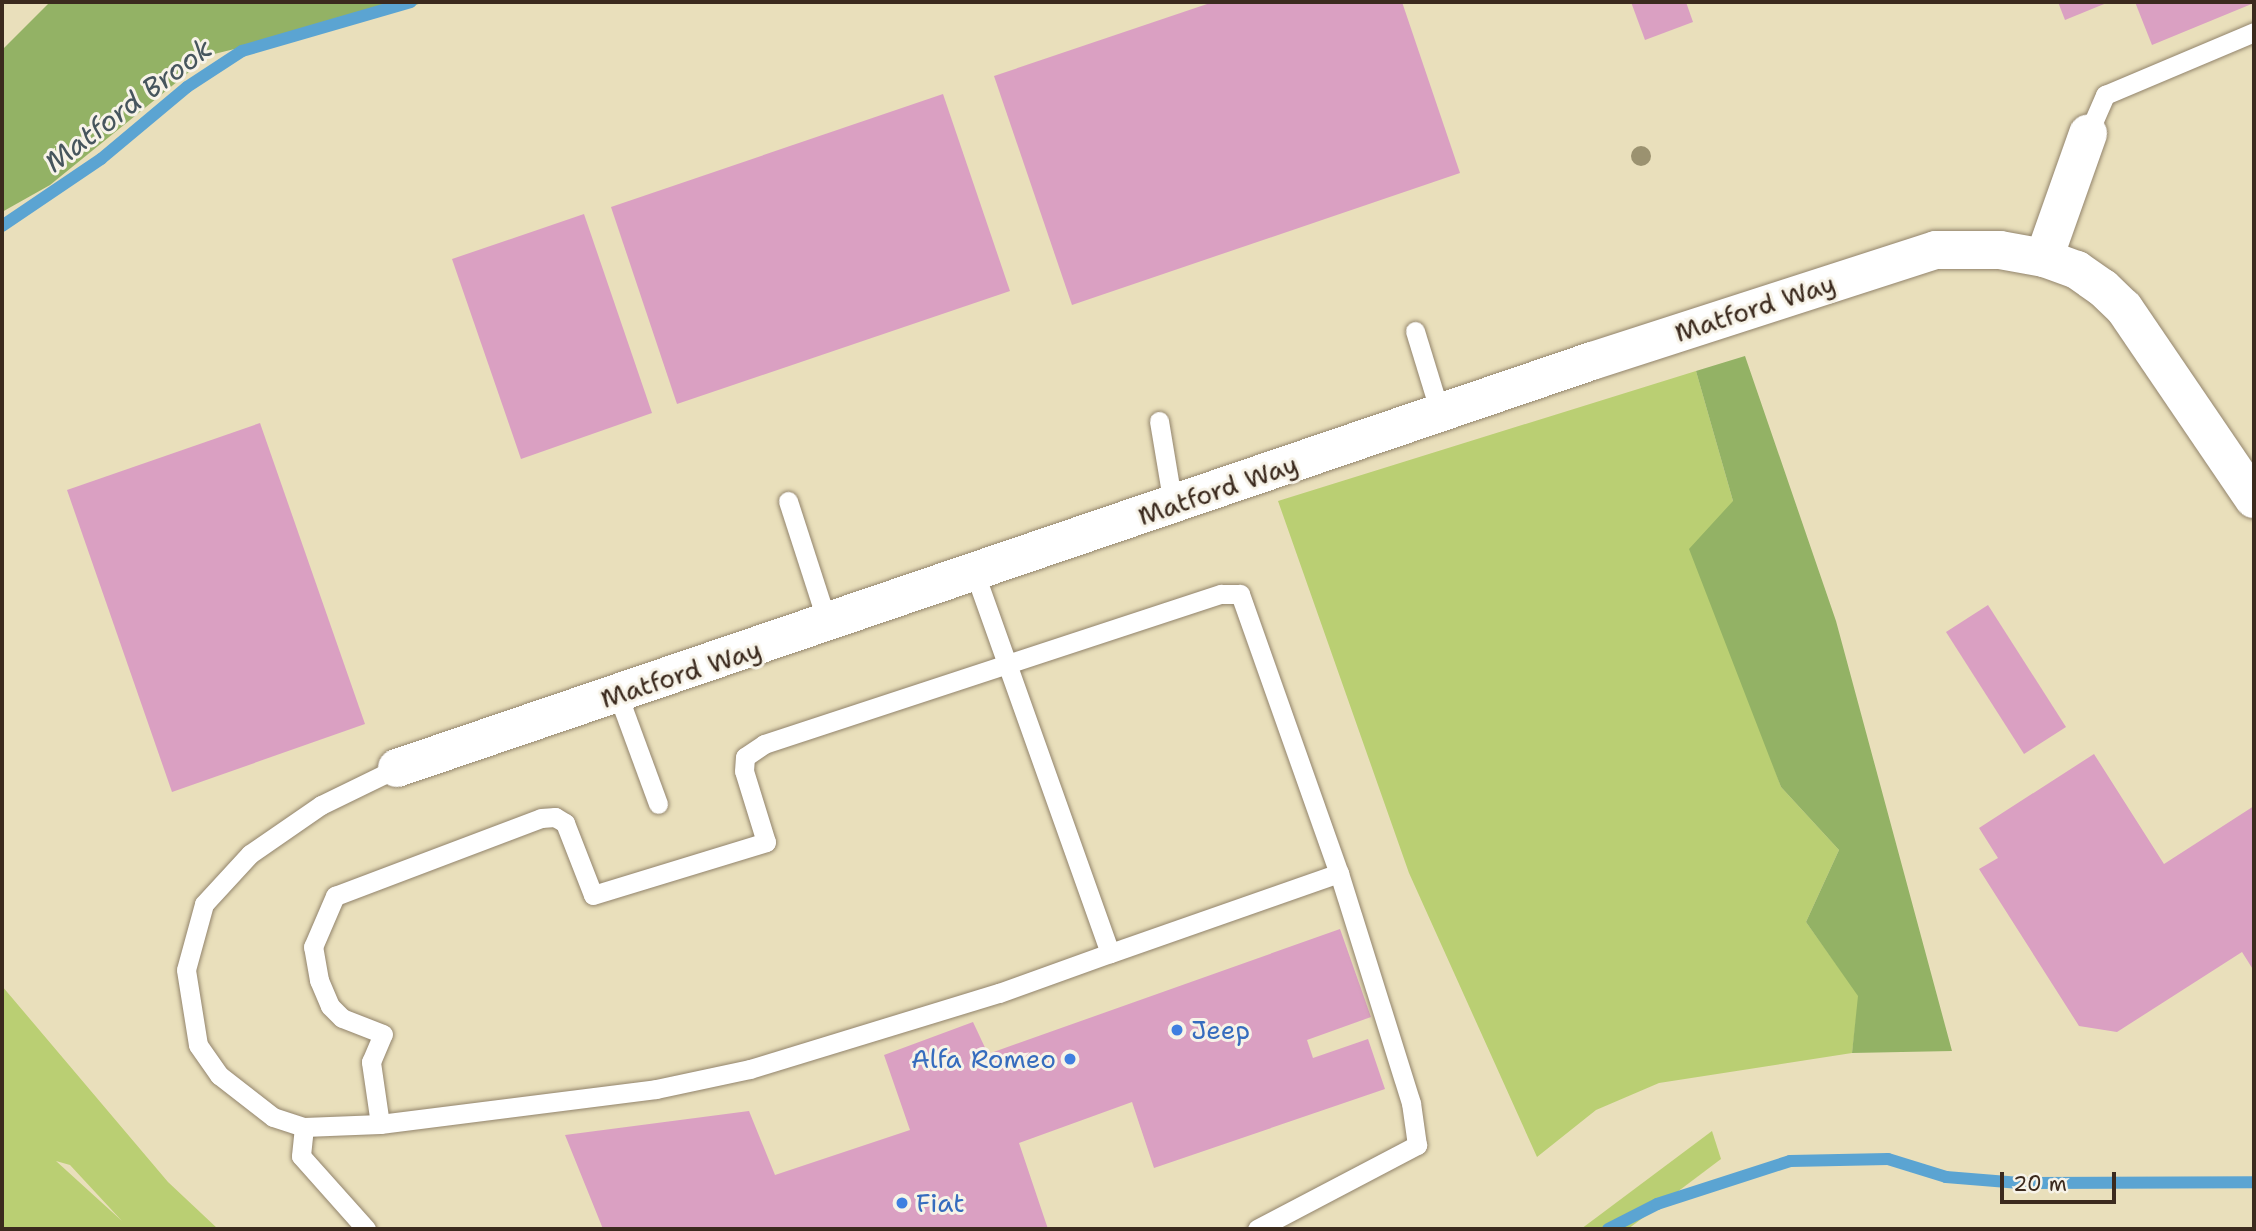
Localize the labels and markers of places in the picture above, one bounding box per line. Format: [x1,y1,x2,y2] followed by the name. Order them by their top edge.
[1191,1014,1250,1046] place label: Jeep
[1169,1022,1185,1038] marker: Jeep
[911,1043,1056,1075] place label: Alfa Romeo
[1062,1051,1078,1067] marker: Alfa Romeo
[916,1187,965,1219] place label: Fiat
[894,1195,910,1211] marker: Fiat

